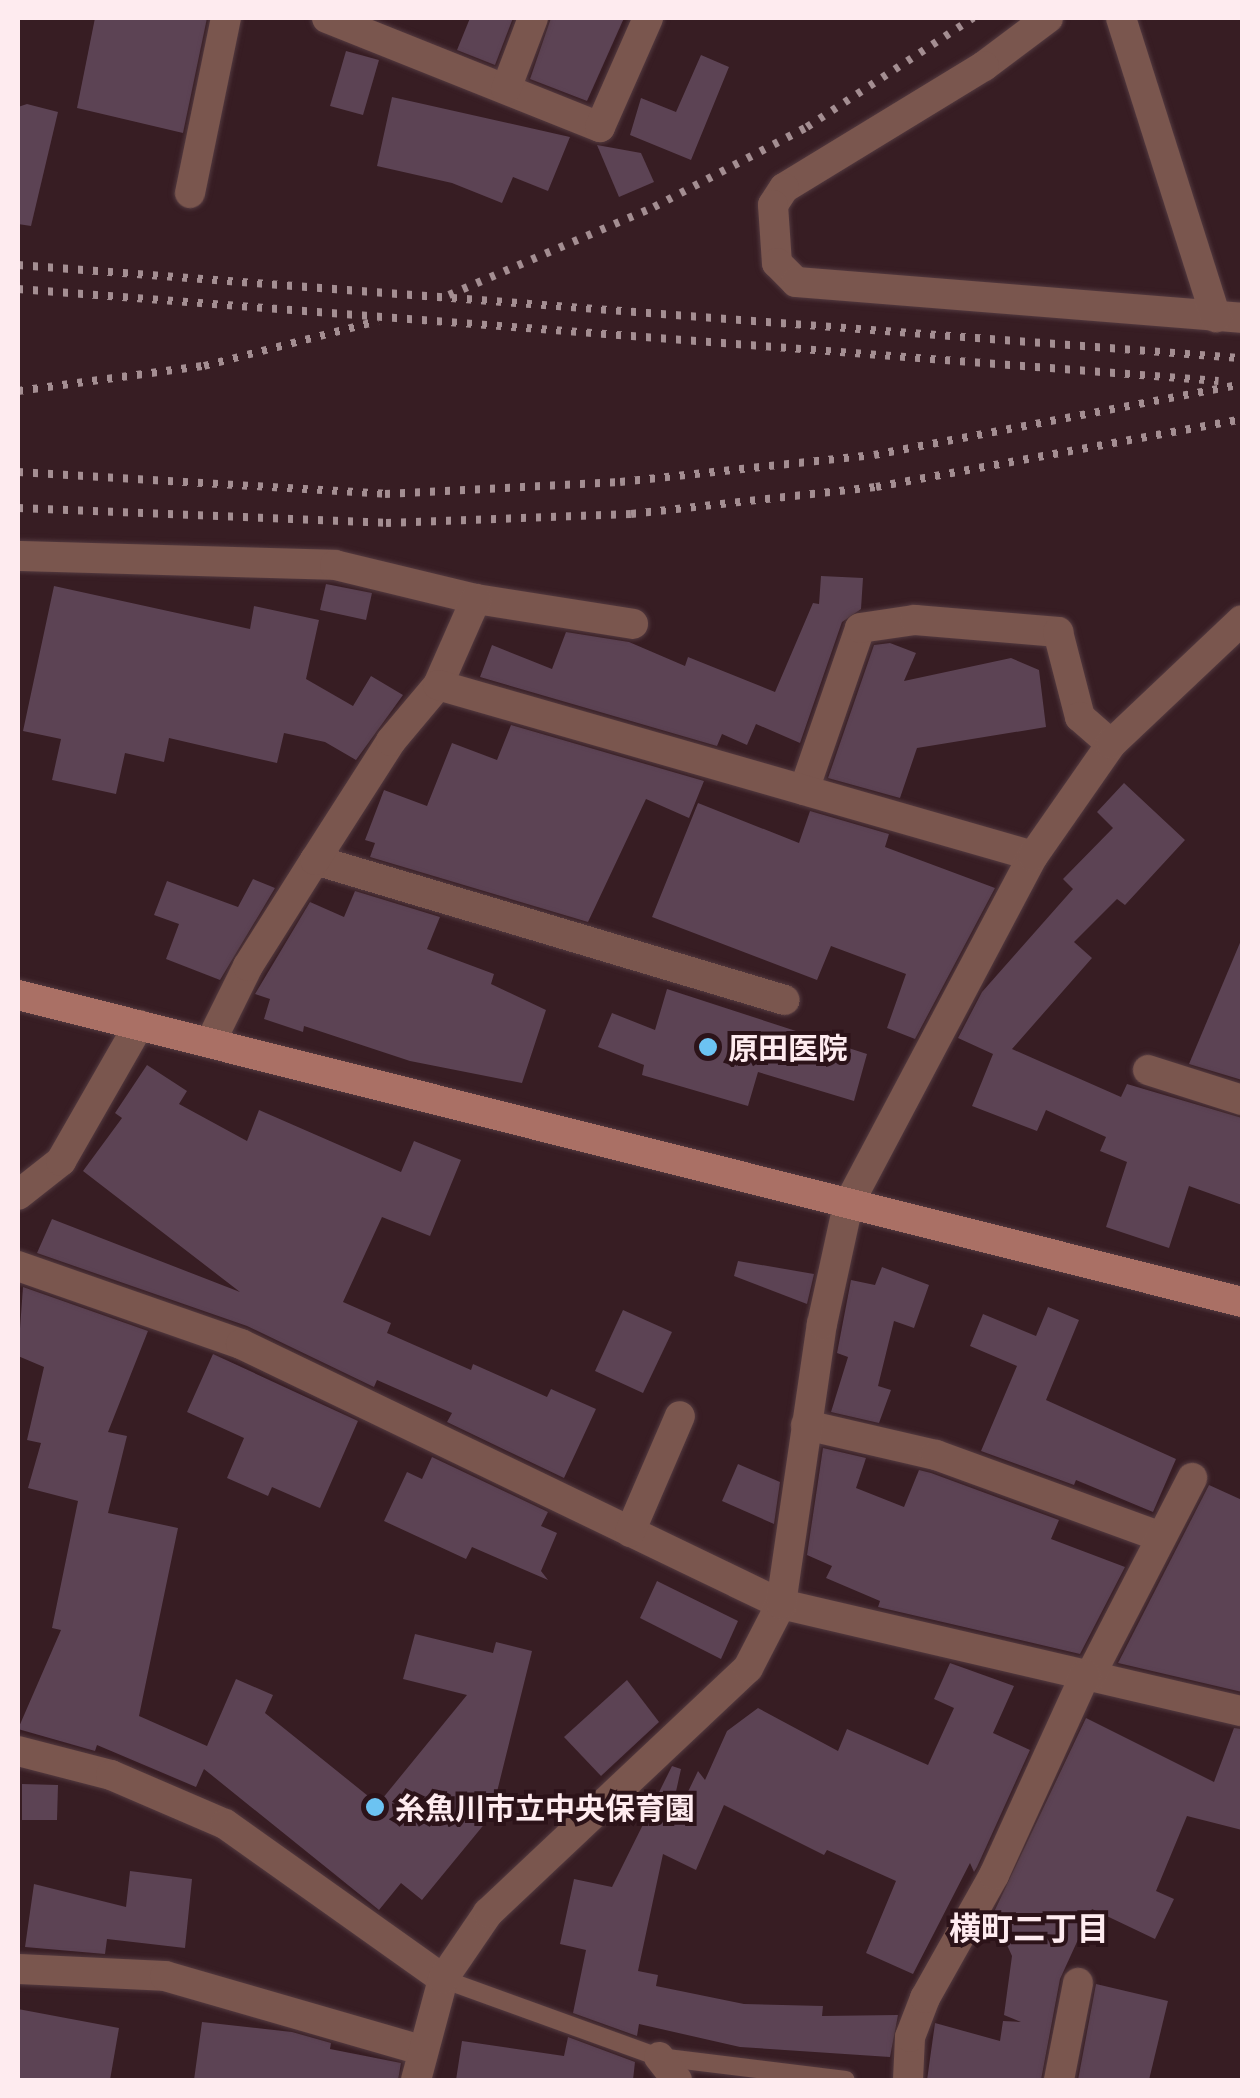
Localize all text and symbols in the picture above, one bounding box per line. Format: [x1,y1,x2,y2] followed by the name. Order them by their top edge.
[728,1029,848,1065] place label: 原田医院
[697,1036,719,1058] marker: 原田医院
[395,1789,695,1825] place label: 糸魚川市立中央保育園
[364,1796,386,1818] marker: 糸魚川市立中央保育園
[949,1908,1109,1946] district label: 横町二丁目

